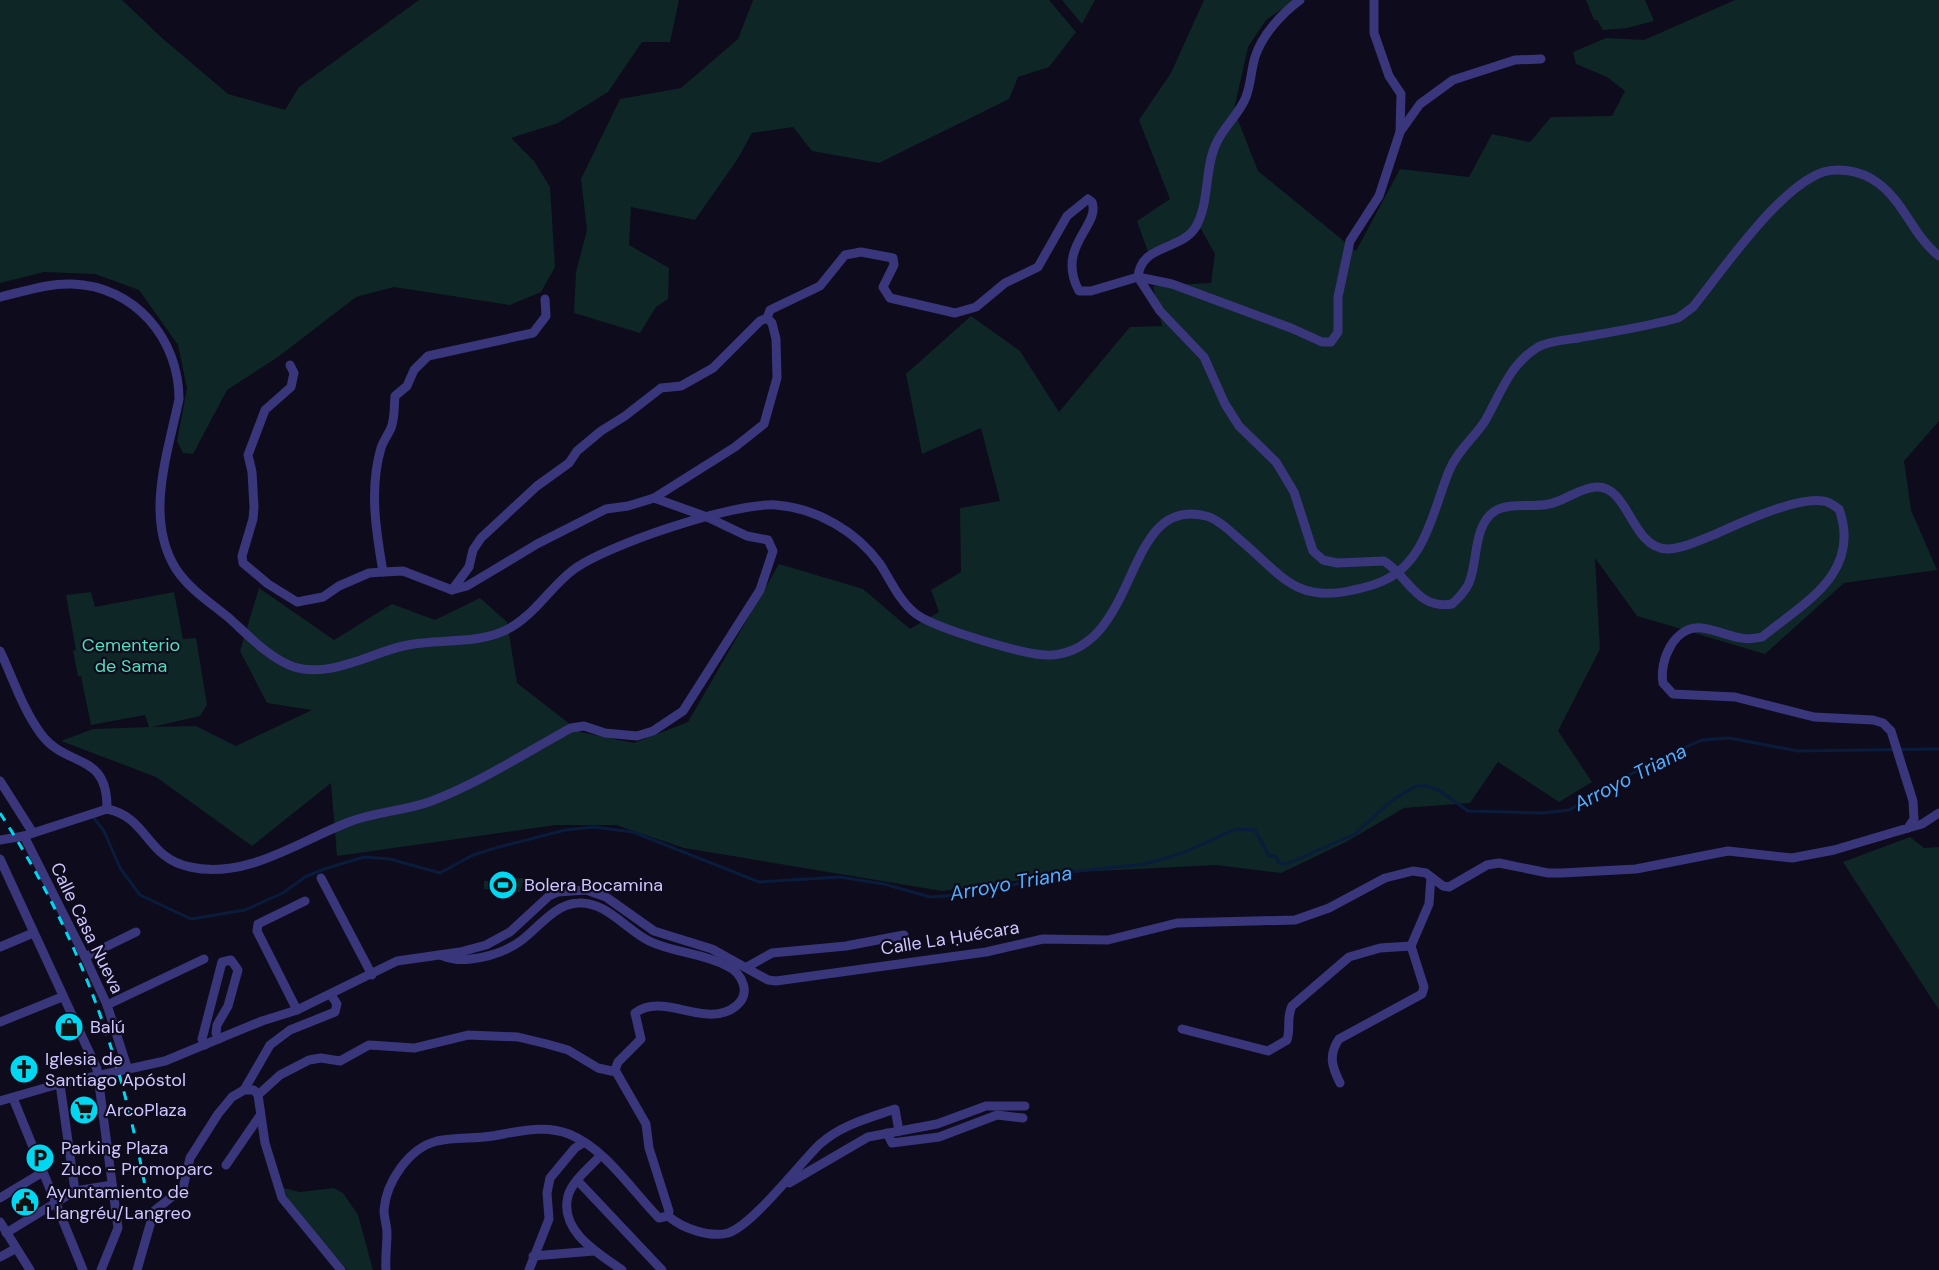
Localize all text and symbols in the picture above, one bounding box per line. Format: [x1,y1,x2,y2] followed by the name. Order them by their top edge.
[82,633,180,678] park label: Cementerio de Sama
[1568,737,1691,817] water label: Arroyo Triana
[45,858,129,998] street label: Calle Casa Nueva
[947,859,1074,907] water label: Arroyo Triana
[487,869,519,901] sports icon: Bolera Bocamina
[524,873,663,897] place label: Bolera Bocamina
[879,915,1021,961] street label: Calle La Ḥuécara
[53,1011,85,1043] shop icon: Balú
[90,1015,125,1039] place label: Balú
[45,1047,186,1092] place label: Iglesia de Santiago Apóstol
[8,1053,40,1085] church icon: Iglesia de Santiago Apóstol
[68,1094,100,1126] supermarket icon: ArcoPlaza
[105,1098,187,1122] place label: ArcoPlaza
[61,1136,213,1181] place label: Parking Plaza Zuco - Promoparc
[24,1142,56,1174] parking icon: Parking Plaza Zuco - Promoparc
[46,1180,191,1225] place label: Ayuntamiento de Llangréu/Langreo
[9,1186,41,1218] public building icon: Ayuntamiento de Llangréu/Langreo

